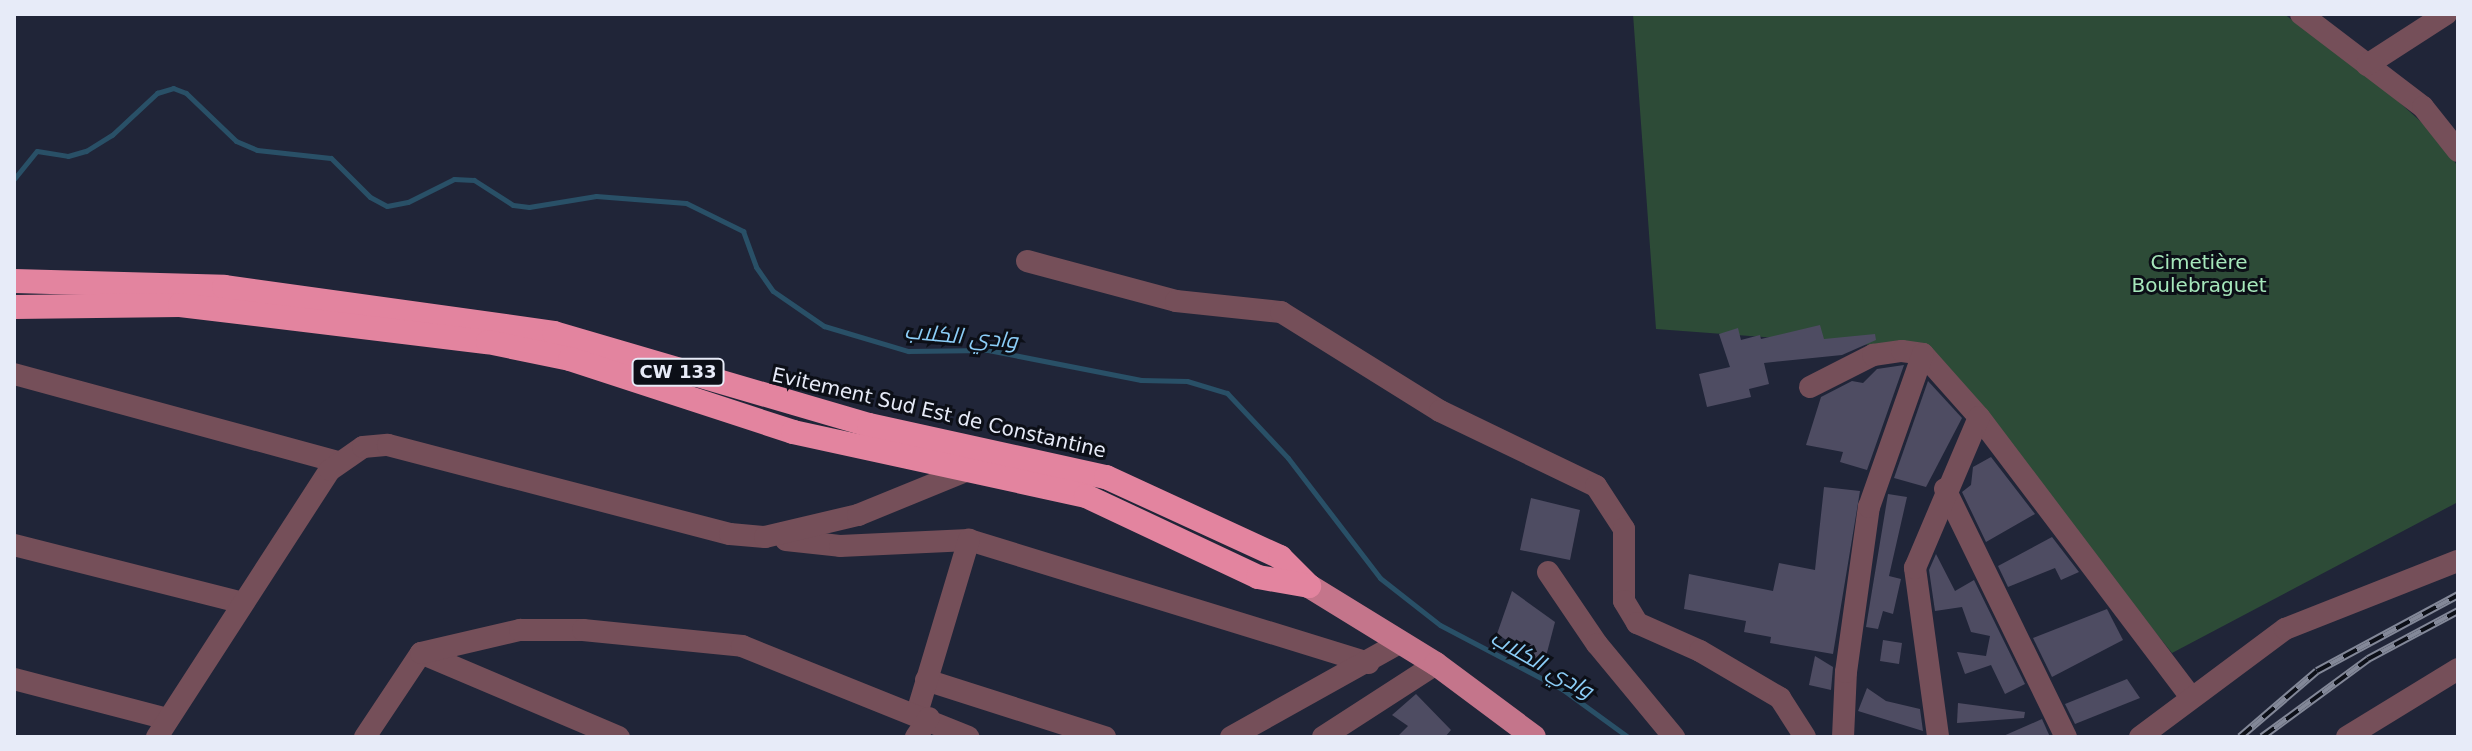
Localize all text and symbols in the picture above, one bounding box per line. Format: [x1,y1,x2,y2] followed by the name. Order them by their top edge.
[2131,250,2267,297] park label: Cimetière Boulebraguet
[903,318,1019,354] water label: وادي الكلاب
[630,358,726,386] road number: CW 133
[770,363,1108,463] street label: Evitement Sud Est de Constantine
[1486,624,1598,704] water label: وادي الكلاب

